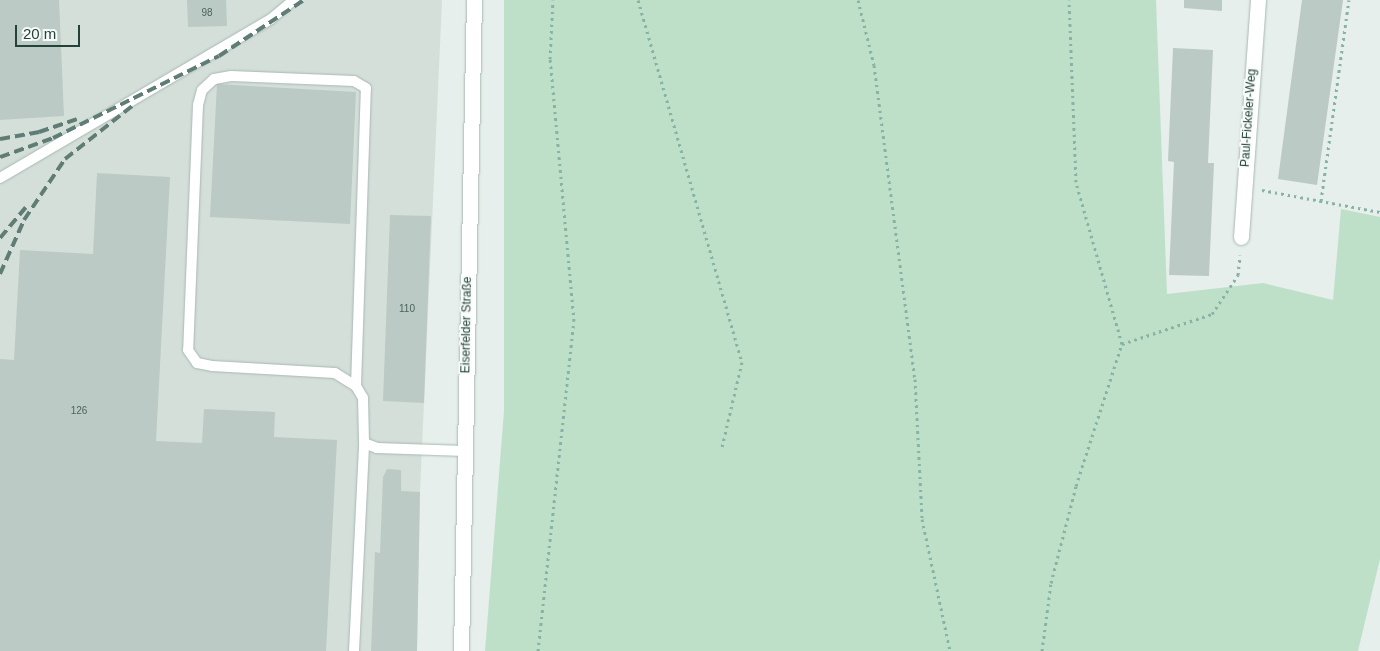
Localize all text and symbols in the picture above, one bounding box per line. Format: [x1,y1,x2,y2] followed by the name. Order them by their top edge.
[201,7,213,19] house number: 98
[18,15,82,47] scale bar
[23,25,56,42] text: 20 m
[1238,68,1260,168] street label: Paul-Fickeler-Weg
[459,277,475,373] street label: Eiserfelder Straße
[399,303,415,315] house number: 110
[71,405,87,417] house number: 126

